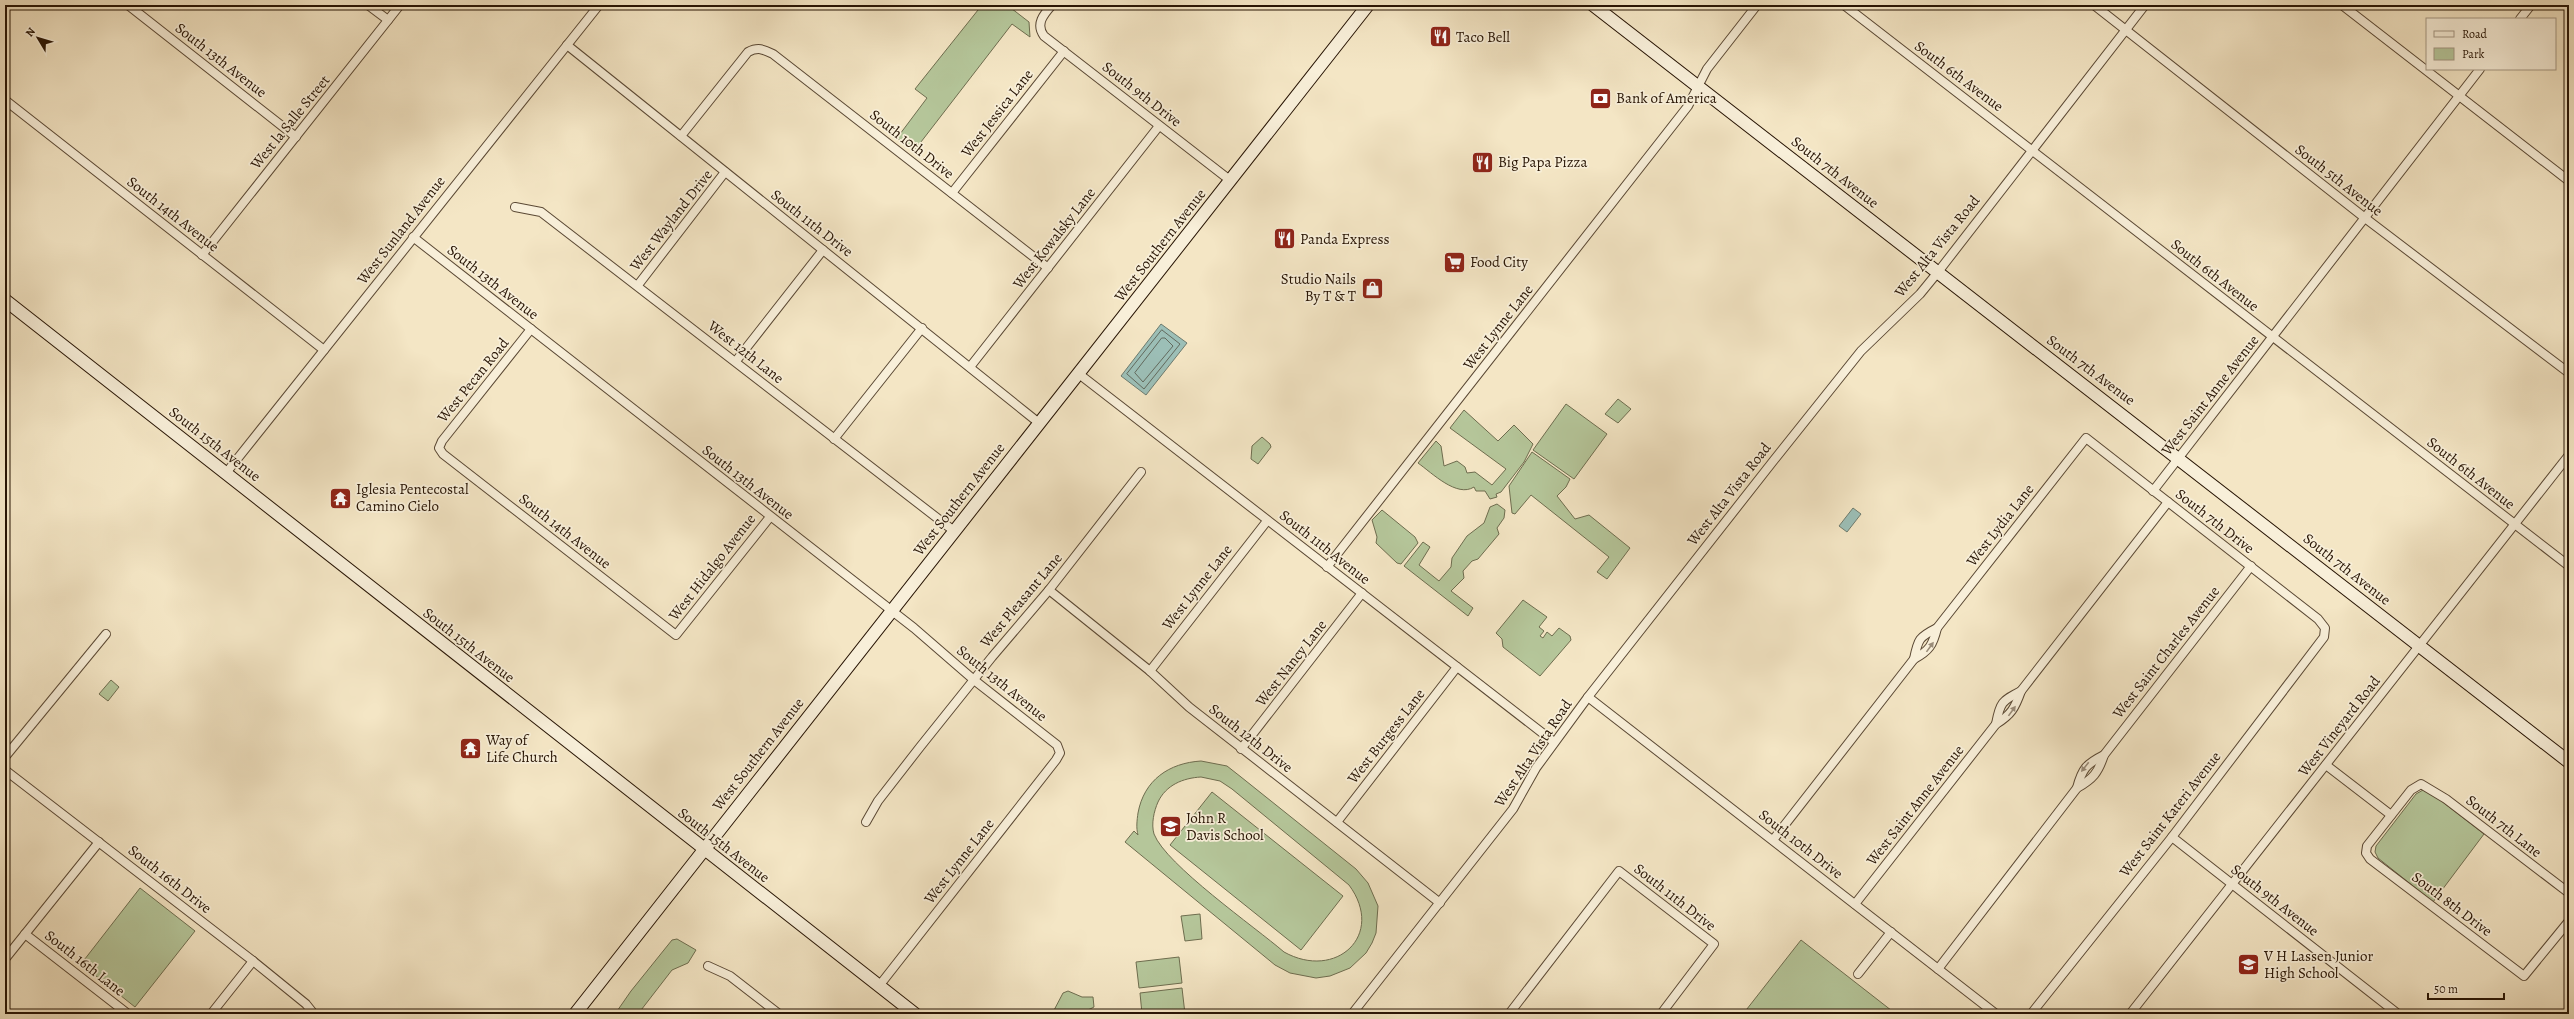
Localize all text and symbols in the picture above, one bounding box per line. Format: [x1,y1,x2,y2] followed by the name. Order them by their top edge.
[18,18,58,58] north arrow
[171,18,271,102] street label: South 13th Avenue
[2426,18,2556,70] legend
[22,24,39,40] text: N
[1427,24,1453,50] restaurant icon: Taco Bell
[2462,26,2488,42] text: Road
[1456,27,1510,47] place label: Taco Bell
[1910,36,2008,116] street label: South 6th Avenue
[2462,46,2485,62] text: Park
[1098,57,1186,131] street label: South 9th Drive
[956,65,1038,162] street label: West Jessica Lane
[245,71,334,174] street label: West la Salle Street
[1587,85,1613,111] bank icon: Bank of America
[1616,88,1717,108] place label: Bank of America
[866,105,959,183] street label: South 10th Drive
[1787,131,1883,213] street label: South 7th Avenue
[2291,139,2387,221] street label: South 5th Avenue
[1469,149,1495,175] restaurant icon: Big Papa Pizza
[1498,152,1588,172] place label: Big Papa Pizza
[625,165,717,276] street label: West Wayland Drive
[352,171,450,289] street label: West Sunland Avenue
[123,172,223,256] street label: South 14th Avenue
[1008,183,1100,294] street label: West Kowalsky Lane
[1109,184,1211,306] street label: West Southern Avenue
[767,185,857,262] street label: South 11th Drive
[1889,190,1985,302] street label: West Alta Vista Road
[1271,226,1297,252] restaurant icon: Panda Express
[1300,229,1389,249] place label: Panda Express
[2167,234,2263,316] street label: South 6th Avenue
[443,240,543,324] street label: South 13th Avenue
[1441,249,1467,275] supermarket icon: Food City
[1470,252,1528,272] place label: Food City
[1281,269,1357,306] place label: Studio Nails By T & T
[1359,275,1385,301] shop icon: Studio Nails By T & T
[1458,280,1538,375] street label: West Lynne Lane
[703,315,788,388] street label: West 12th Lane
[2043,330,2140,410] street label: South 7th Avenue
[2156,330,2264,460] street label: West Saint Anne Avenue
[432,333,514,427] street label: West Pecan Road
[165,402,265,486] street label: South 15th Avenue
[2423,432,2519,514] street label: South 6th Avenue
[908,438,1010,560] street label: West Southern Avenue
[1682,438,1776,550] street label: West Alta Vista Road
[698,440,798,524] street label: South 13th Avenue
[356,479,469,516] place label: Iglesia Pentecostal Camino Cielo
[1961,480,2039,571] street label: West Lydia Lane
[2171,484,2259,558] street label: South 7th Drive
[328,485,354,511] temple icon: Iglesia Pentecostal Camino Cielo
[515,489,615,573] street label: South 14th Avenue
[1275,505,1375,589] street label: South 11th Avenue
[663,509,760,625] street label: West Hidalgo Avenue
[2299,528,2395,610] street label: South 7th Avenue
[1157,540,1237,635] street label: West Lynne Lane
[975,548,1067,652] street label: West Pleasant Lane
[2107,582,2224,723] street label: West Saint Charles Avenue
[419,603,519,687] street label: South 15th Avenue
[1250,615,1331,711] street label: West Nancy Lane
[953,640,1052,726] street label: South 13th Avenue
[1926,642,1934,653] one-way arrow
[2293,671,2385,781] street label: West Vineyard Road
[1342,684,1429,788] street label: West Burgess Lane
[707,693,809,815] street label: West Southern Avenue
[1489,695,1577,811] street label: West Alta Vista Road
[1205,699,1297,777] street label: South 12th Drive
[2008,705,2016,716] one-way arrow
[485,730,558,767] place label: Way of Life Church
[457,736,483,762] temple icon: Way of Life Church
[1861,740,1969,870] street label: West Saint Anne Avenue
[2114,747,2225,882] street label: West Saint Kateri Avenue
[2081,762,2089,773] one-way arrow
[2462,790,2546,862] street label: South 7th Lane
[674,803,774,887] street label: South 15th Avenue
[1755,805,1848,883] street label: South 10th Drive
[1186,808,1264,845] place label: John R Davis School
[919,814,999,909] street label: West Lynne Lane
[1158,814,1184,840] school or university icon: John R Davis School
[124,840,216,918] street label: South 16th Drive
[1630,859,1720,936] street label: South 11th Drive
[2227,859,2323,941] street label: South 9th Avenue
[2408,867,2497,941] street label: South 8th Drive
[41,925,129,1001] street label: South 16th Lane
[2263,946,2373,983] place label: V H Lassen Junior High School
[2236,952,2262,978] school or university icon: V H Lassen Junior High School
[2428,975,2504,1001] scale bar
[2434,981,2458,997] text: 50 m

